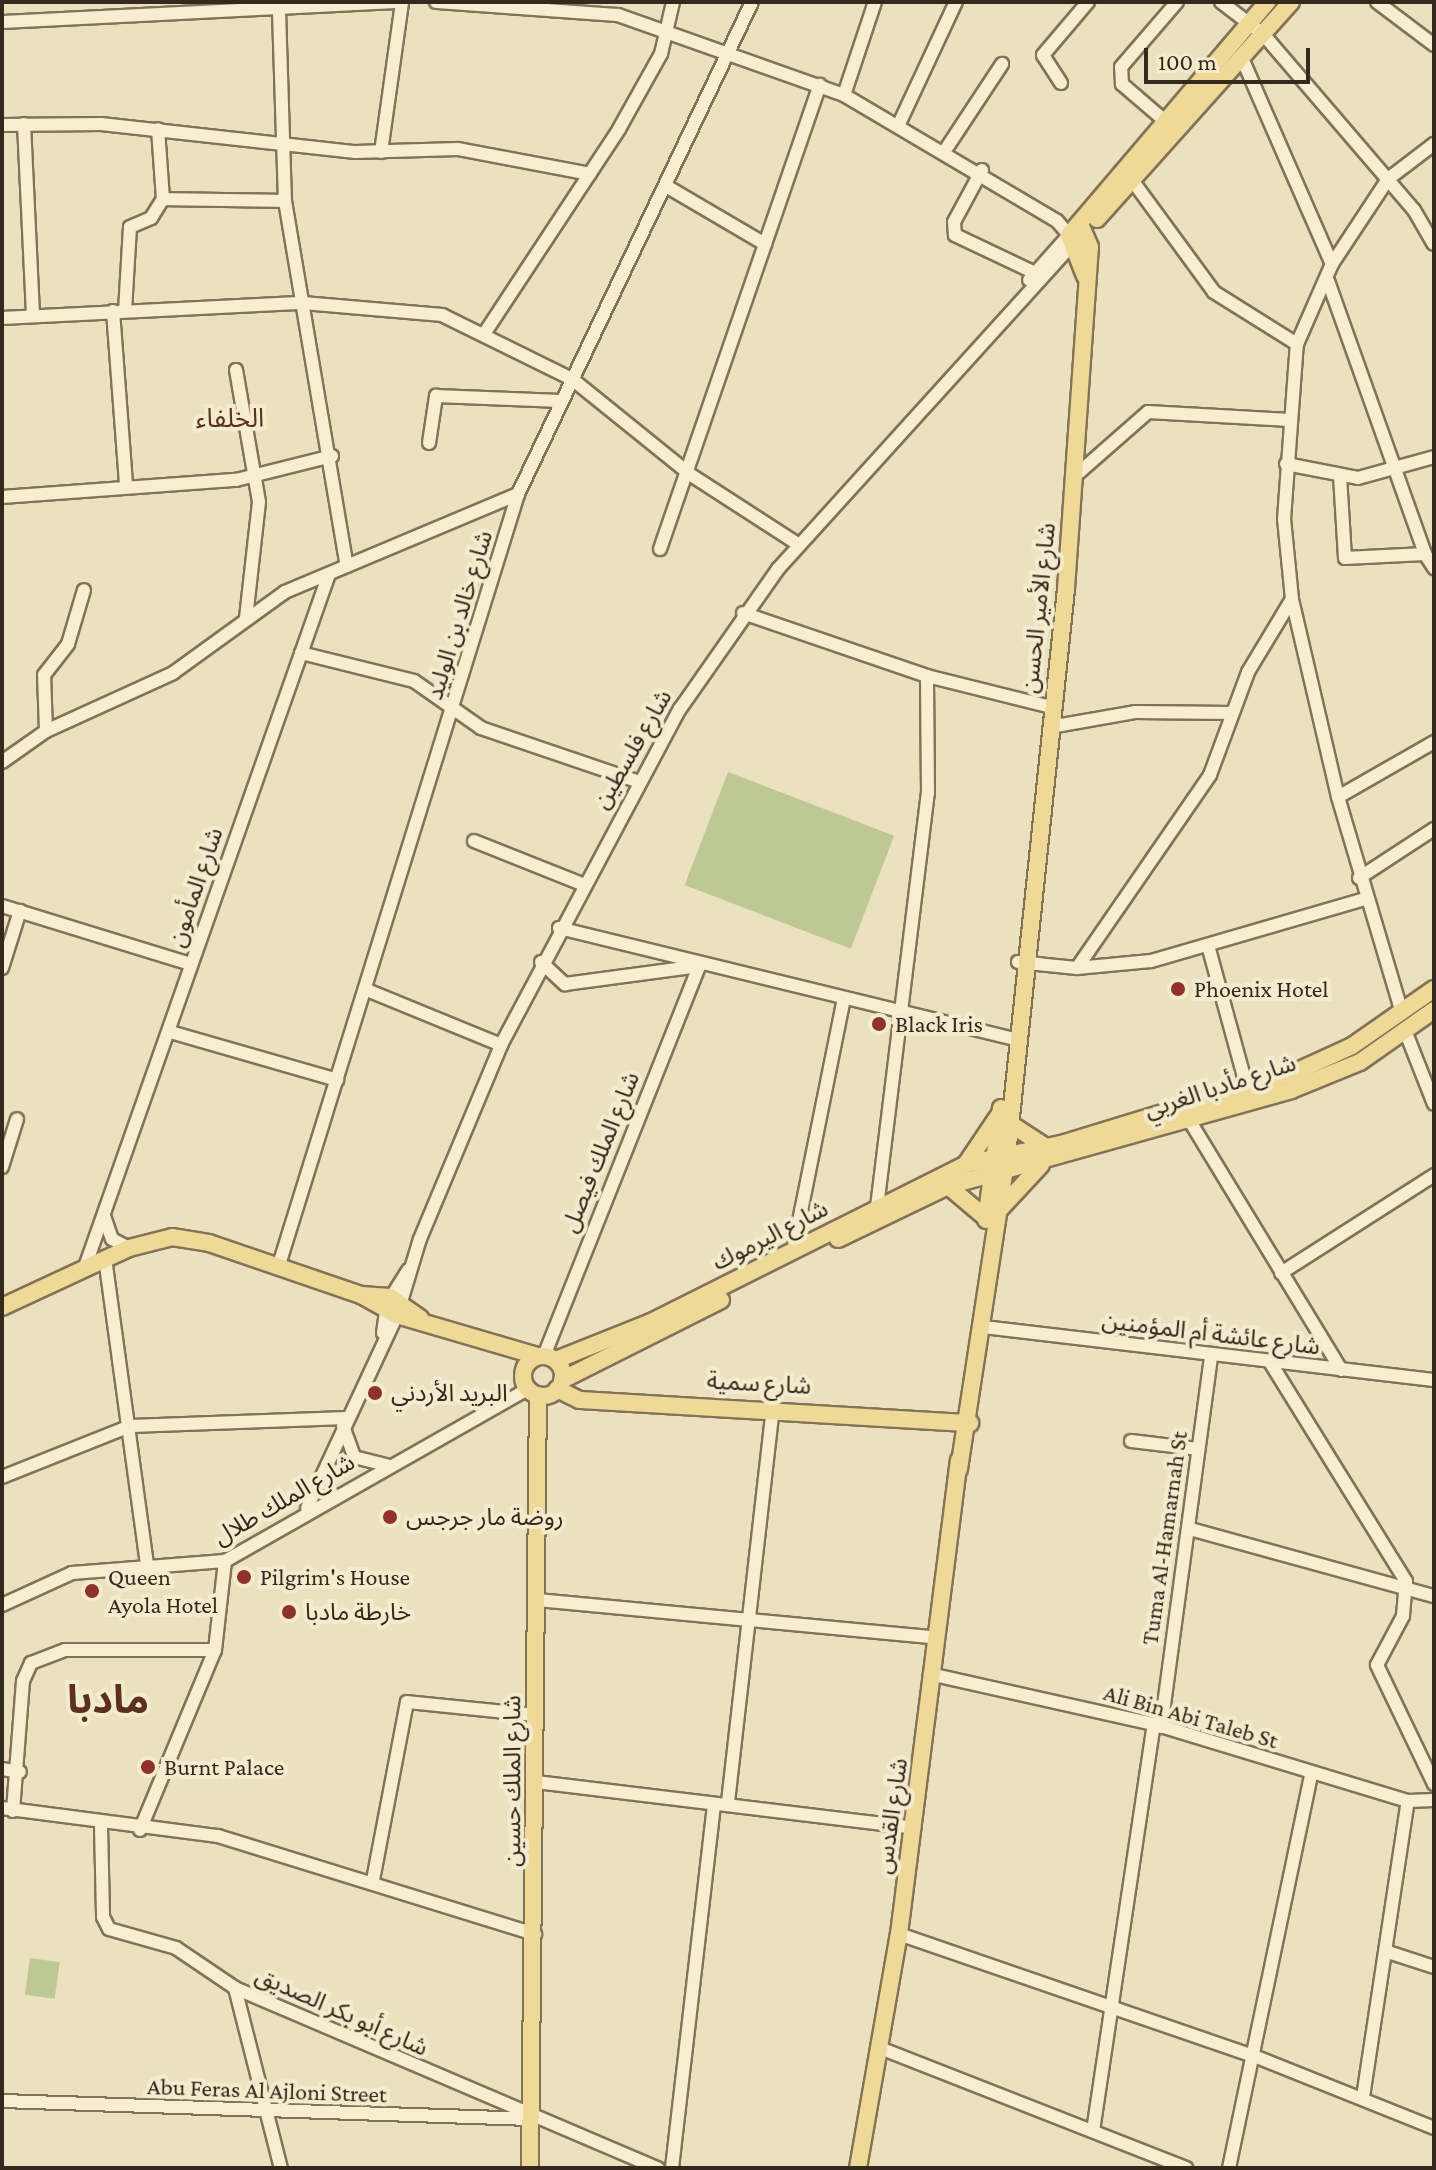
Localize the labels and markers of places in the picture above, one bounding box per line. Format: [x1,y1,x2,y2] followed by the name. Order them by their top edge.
[1194,975,1329,1003] place label: Phoenix Hotel
[1169,980,1187,998] marker: Phoenix Hotel
[895,1010,983,1038] place label: Black Iris
[870,1015,888,1033] marker: Black Iris
[391,1379,508,1407] place label: البريد الأردني
[366,1384,384,1402] marker: البريد الأردني
[406,1503,564,1531] place label: روضة مار جرجس
[381,1508,399,1526] marker: روضة مار جرجس
[108,1563,218,1619] place label: Queen Ayola Hotel
[260,1563,410,1591] place label: Pilgrim's House
[235,1568,253,1586] marker: Pilgrim's House
[83,1582,101,1600] marker: Queen Ayola Hotel
[305,1598,411,1626] place label: خارطة مادبا
[280,1603,298,1621] marker: خارطة مادبا
[164,1753,284,1781] place label: Burnt Palace
[139,1758,157,1776] marker: Burnt Palace

